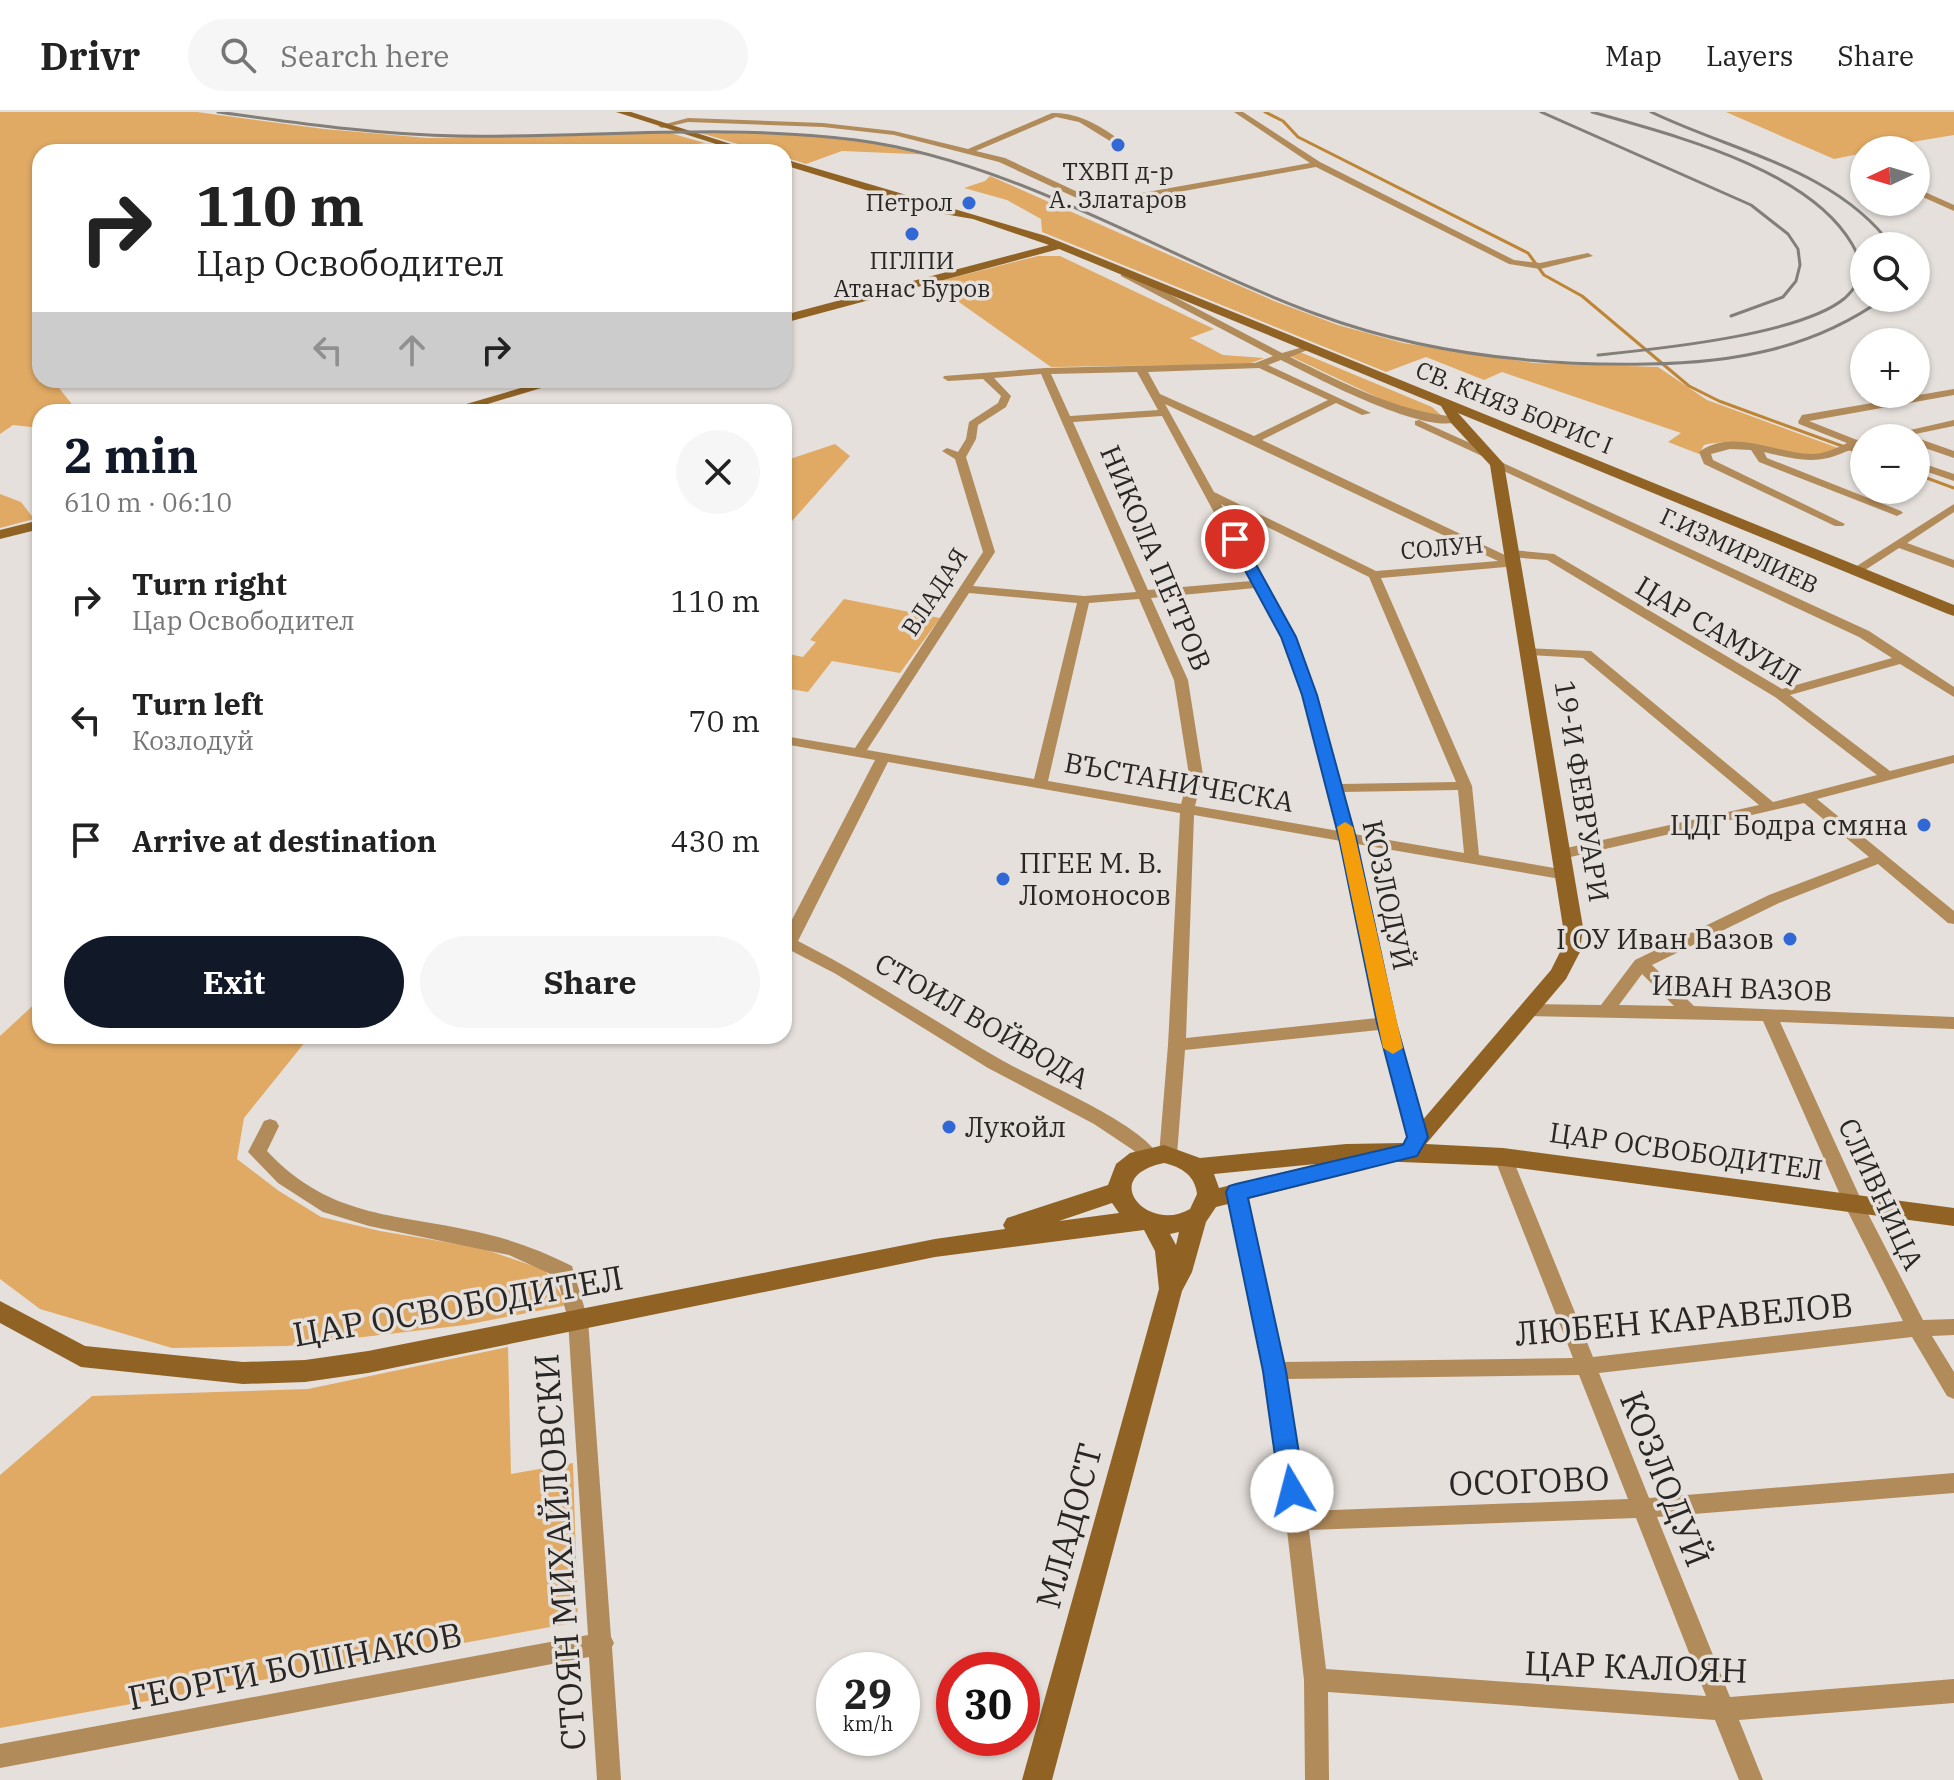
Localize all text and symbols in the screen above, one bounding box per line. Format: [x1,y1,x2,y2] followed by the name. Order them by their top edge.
[188,19,748,91] search box
[40,31,140,80] text: Drivr
[216,33,260,77] icon: search
[280,36,449,75] text: Search here
[1605,37,1662,74] text: Map
[1706,37,1793,74] text: Layers
[1837,37,1914,74] text: Share
[1109,136,1127,154] marker: ТХВП д-р А. Златаров
[1850,136,1930,216] north arrow
[1850,136,1930,504] map controls
[1049,155,1187,215] place label: ТХВП д-р А. Златаров
[196,169,364,241] text: 110 m
[64,176,168,280] icon: right
[866,186,953,218] place label: Петрол
[960,194,978,212] marker: Петрол
[903,225,921,243] marker: ПГЛПИ Атанас Буров
[1850,232,1930,312] button: search
[196,239,505,286] text: Цар Освободител
[833,244,991,304] place label: ПГЛПИ Атанас Буров
[306,328,350,372] icon: left
[390,328,434,372] icon: ahead
[474,328,518,372] icon: right
[1850,328,1930,408] button: +
[1411,353,1618,461] street label: СВ. КНЯЗ БОРИС I
[64,424,198,486] text: 2 min
[1850,424,1930,504] button: −
[676,430,760,514] button: close
[1092,439,1221,676] street label: НИКОЛА ПЕТРОВ
[64,485,232,519] text: 610 m · 06:10
[1655,500,1824,601] street label: Г.ИЗМИРЛИЕВ
[1201,505,1269,573] pin
[1213,517,1257,561] icon: arrive
[1399,527,1485,567] street label: СОЛУН
[894,541,974,642] street label: ВЛАДАЯ
[132,564,287,603] text: Turn right
[1629,567,1807,694] street label: ЦАР САМУИЛ
[64,578,108,622] icon: right
[670,581,760,620] text: 110 m
[132,603,355,637] text: Цар Освободител
[1547,677,1618,904] street label: 19-И ФЕВРУАРИ
[132,684,264,723] text: Turn left
[64,698,108,742] icon: left
[688,701,760,740] text: 70 m
[132,723,254,757] text: Козлодуй
[1061,743,1297,820] street label: ВЪСТАНИЧЕСКА
[1670,806,1908,843] place label: ЦДГ Бодра смяна
[1355,816,1422,973] street label: КОЗЛОДУЙ
[1915,816,1933,834] marker: ЦДГ Бодра смяна
[64,818,108,862] icon: arrive
[132,821,437,860] text: Arrive at destination
[670,821,760,860] text: 430 m
[1019,844,1171,913] place label: ПГЕЕ М. В. Ломоносов
[994,870,1012,888] marker: ПГЕЕ М. В. Ломоносов
[1556,920,1774,957] place label: I ОУ Иван Вазов
[1781,930,1799,948] marker: I ОУ Иван Вазов
[64,936,404,1028] button: Exit
[420,936,760,1028] button: Share
[869,944,1096,1097] street label: СТОИЛ ВОЙВОДА
[1651,966,1833,1009] street label: ИВАН ВАЗОВ
[965,1108,1066,1145] place label: Лукойл
[1830,1112,1933,1276] street label: СЛИВНИЦА
[1547,1113,1825,1188] street label: ЦАР ОСВОБОДИТЕЛ
[940,1118,958,1136] marker: Лукойл
[289,1254,626,1356] street label: ЦАР ОСВОБОДИТЕЛ
[1513,1281,1855,1355] street label: ЛЮБЕН КАРАВЕЛОВ
[523,1352,595,1752] street label: СТОЯН МИХАЙЛОВСКИ
[1611,1385,1721,1573] street label: КОЗЛОДУЙ
[1025,1439,1111,1613] street label: МЛАДОСТ
[1250,1449,1334,1533] position arrow
[1448,1455,1610,1505] street label: ОСОГОВО
[124,1611,466,1719] street label: ГЕОРГИ БОШНАКОВ
[1524,1640,1748,1692] street label: ЦАР КАЛОЯН
[936,1652,1040,1756] speed limit sign: 30
[844,1668,892,1720] text: 29
[843,1710,893,1737] text: km/h

